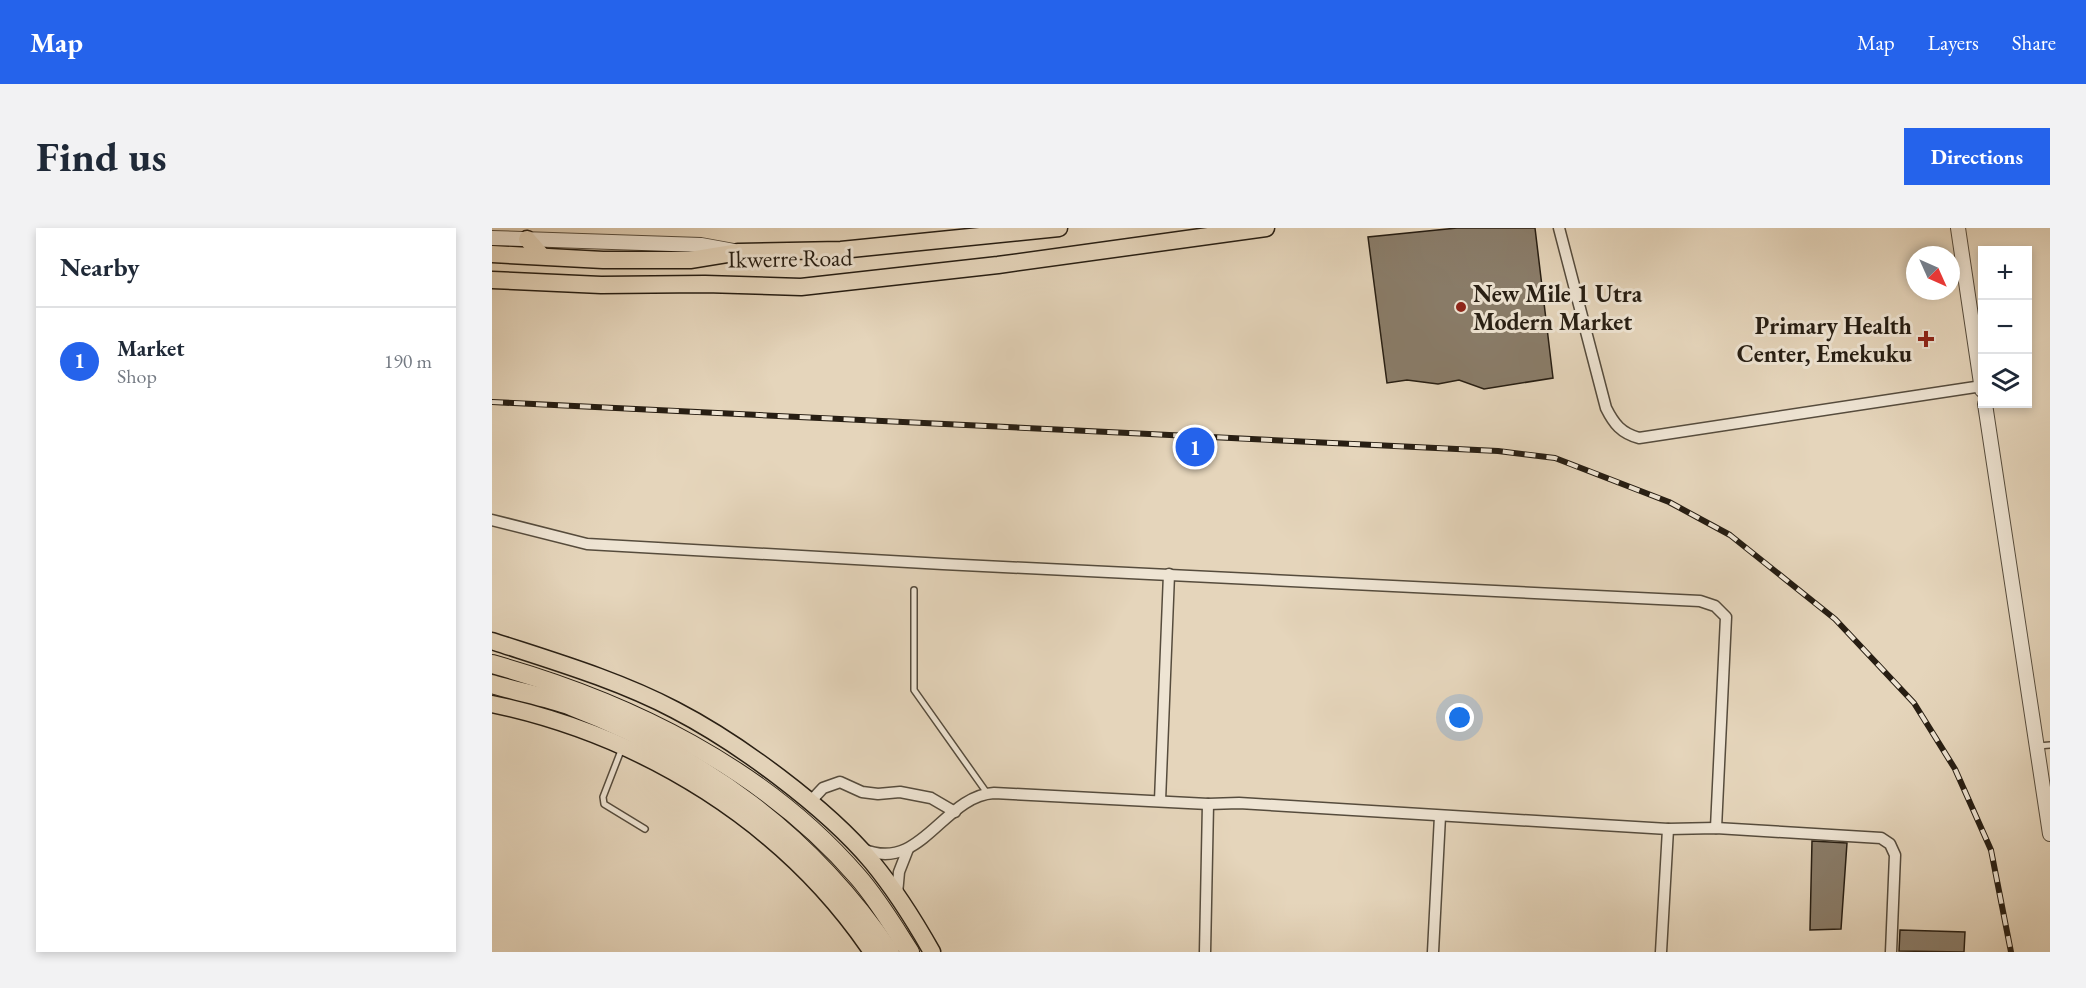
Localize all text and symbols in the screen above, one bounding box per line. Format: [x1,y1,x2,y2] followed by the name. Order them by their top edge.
[30,24,83,60] text: Map
[1857,29,1895,56] text: Map
[1928,29,1979,56] text: Layers
[2012,29,2056,56] text: Share
[1904,128,2050,185] button: Directions
[36,129,167,184] text: Find us
[727,241,854,275] street label: Ikwerre Road
[1906,246,1960,300] north arrow
[1978,246,2032,408] map controls
[1978,246,2032,300] button: +
[60,250,140,284] text: Nearby
[1473,278,1643,337] place label: New Mile 1 Utra Modern Market
[1454,300,1468,314] marker: New Mile 1 Utra Modern Market
[1978,300,2032,354] button: −
[1737,310,1913,369] place label: Primary Health Center, Emekuku
[1917,330,1935,348] marker: Primary Health Center, Emekuku
[117,334,184,363] text: Market
[74,348,85,374] text: 1
[384,348,432,374] text: 190 m
[1978,354,2032,408] button: layers
[117,363,157,389] text: Shop
[1176,424,1214,470] pin: 1
[1445,703,1474,732] your location

